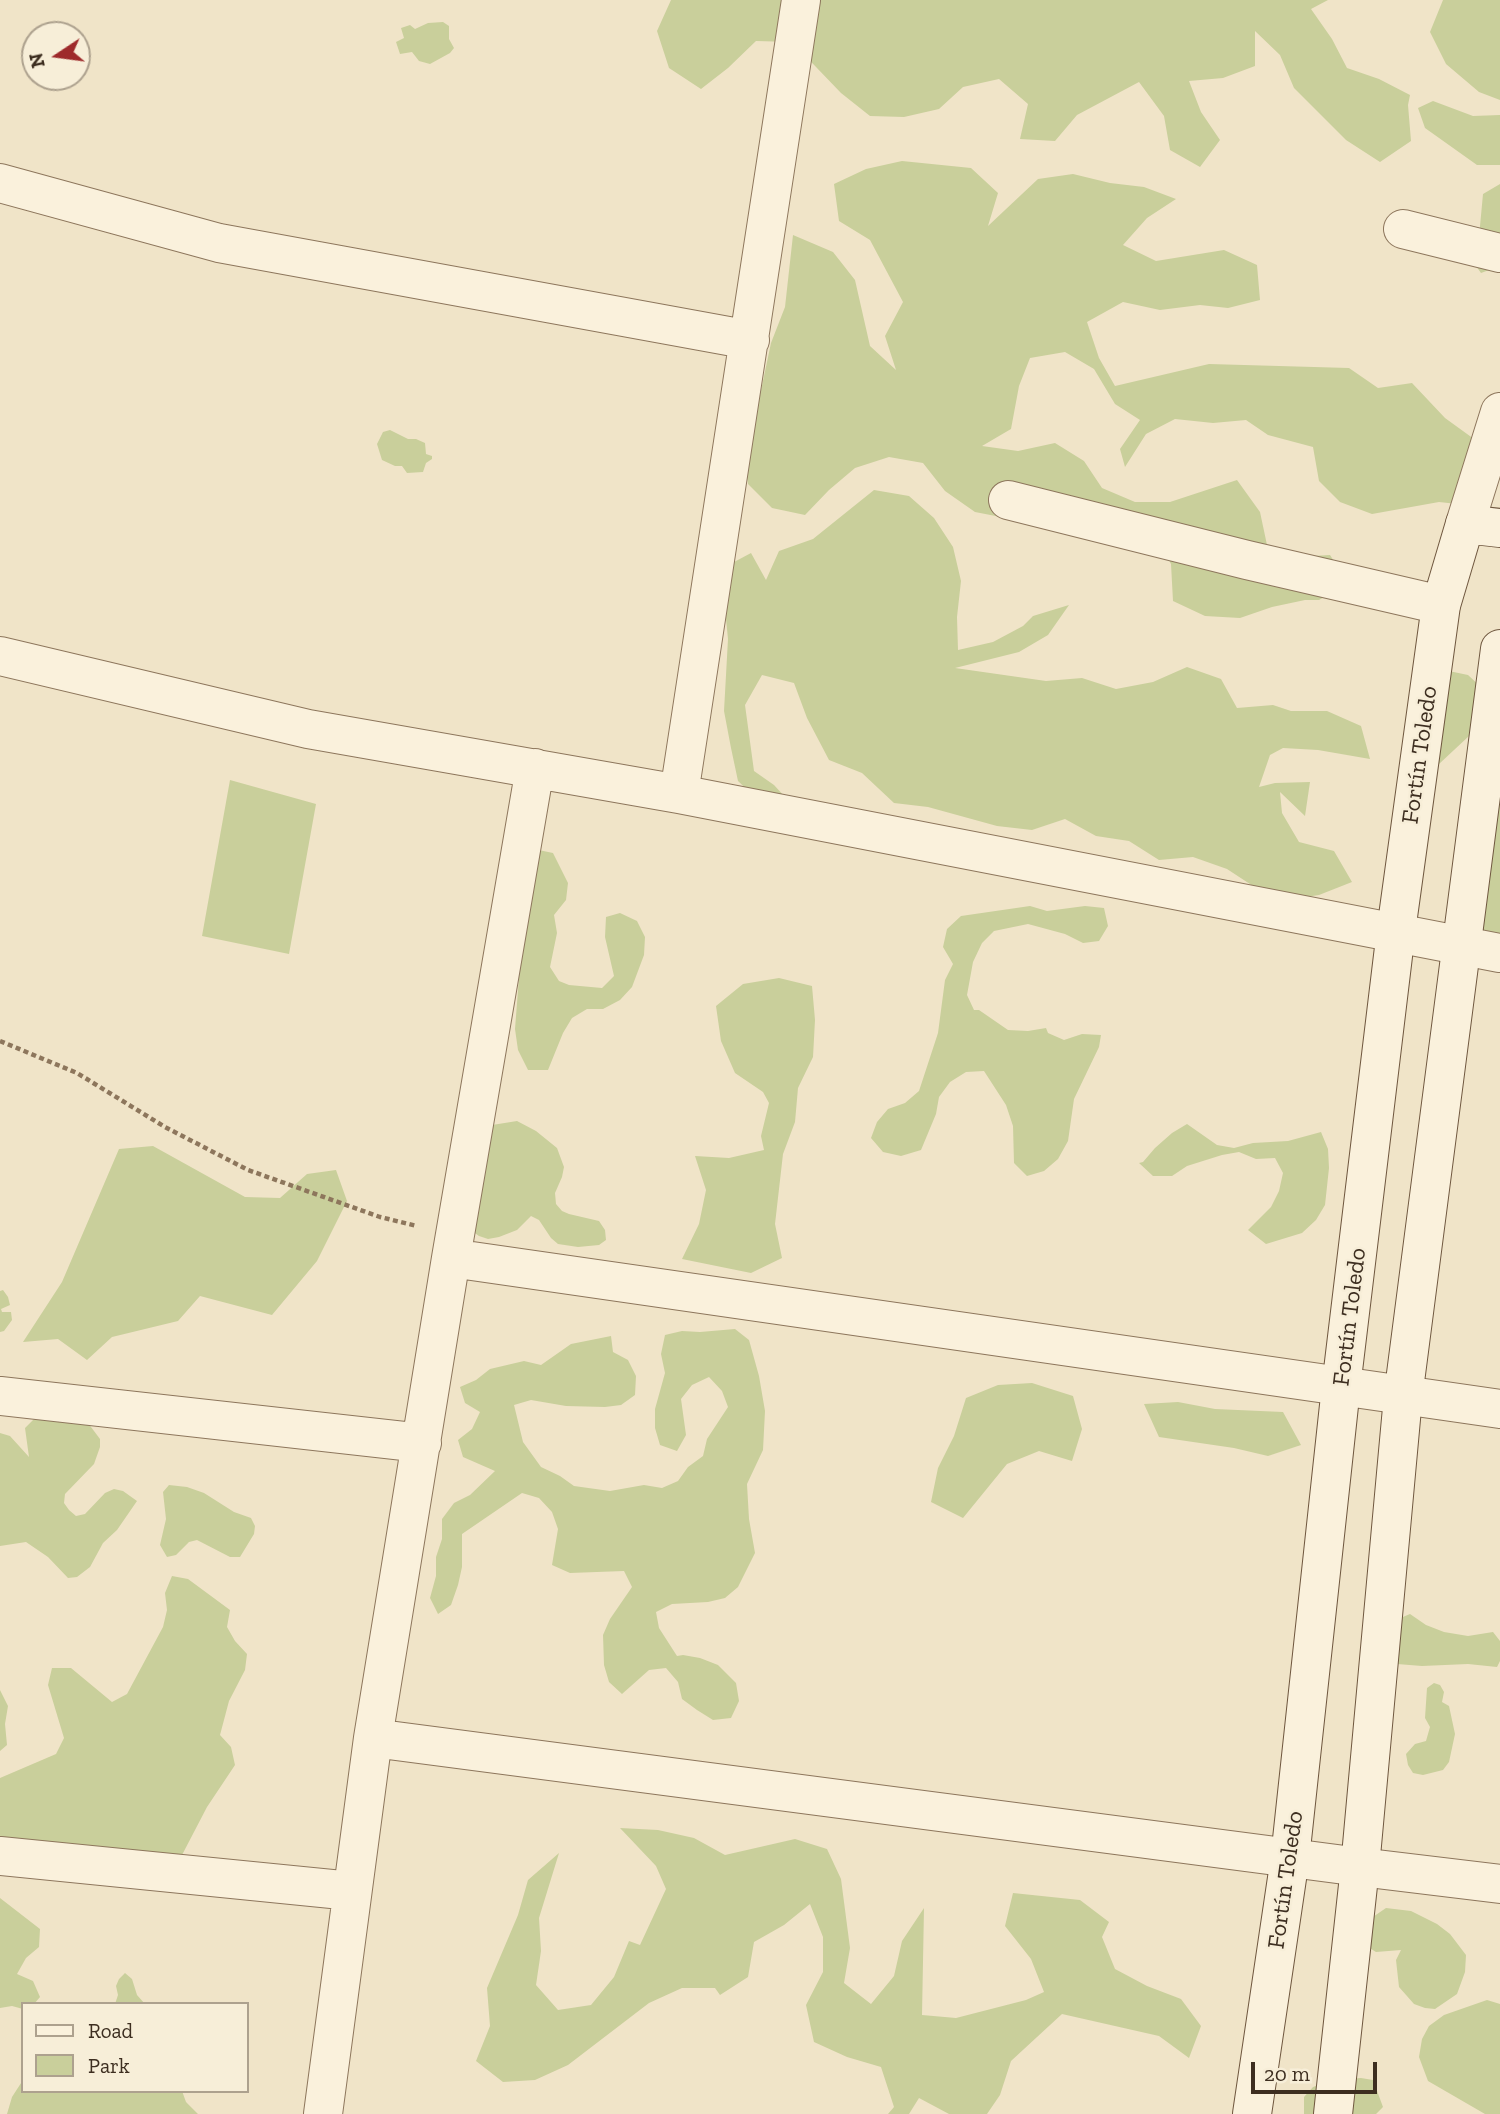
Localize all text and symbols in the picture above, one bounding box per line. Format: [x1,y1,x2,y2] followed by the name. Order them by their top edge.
[21,21,91,91] north arrow
[24,51,50,70] text: N
[1396,684,1444,826] street label: Fortín Toledo
[1327,1246,1373,1388] street label: Fortín Toledo
[1262,1809,1310,1951] street label: Fortín Toledo
[21,2002,248,2093] legend
[88,2018,133,2043] text: Road
[1255,2048,1381,2092] scale bar
[88,2053,130,2078] text: Park
[1264,2061,1310,2086] text: 20 m

